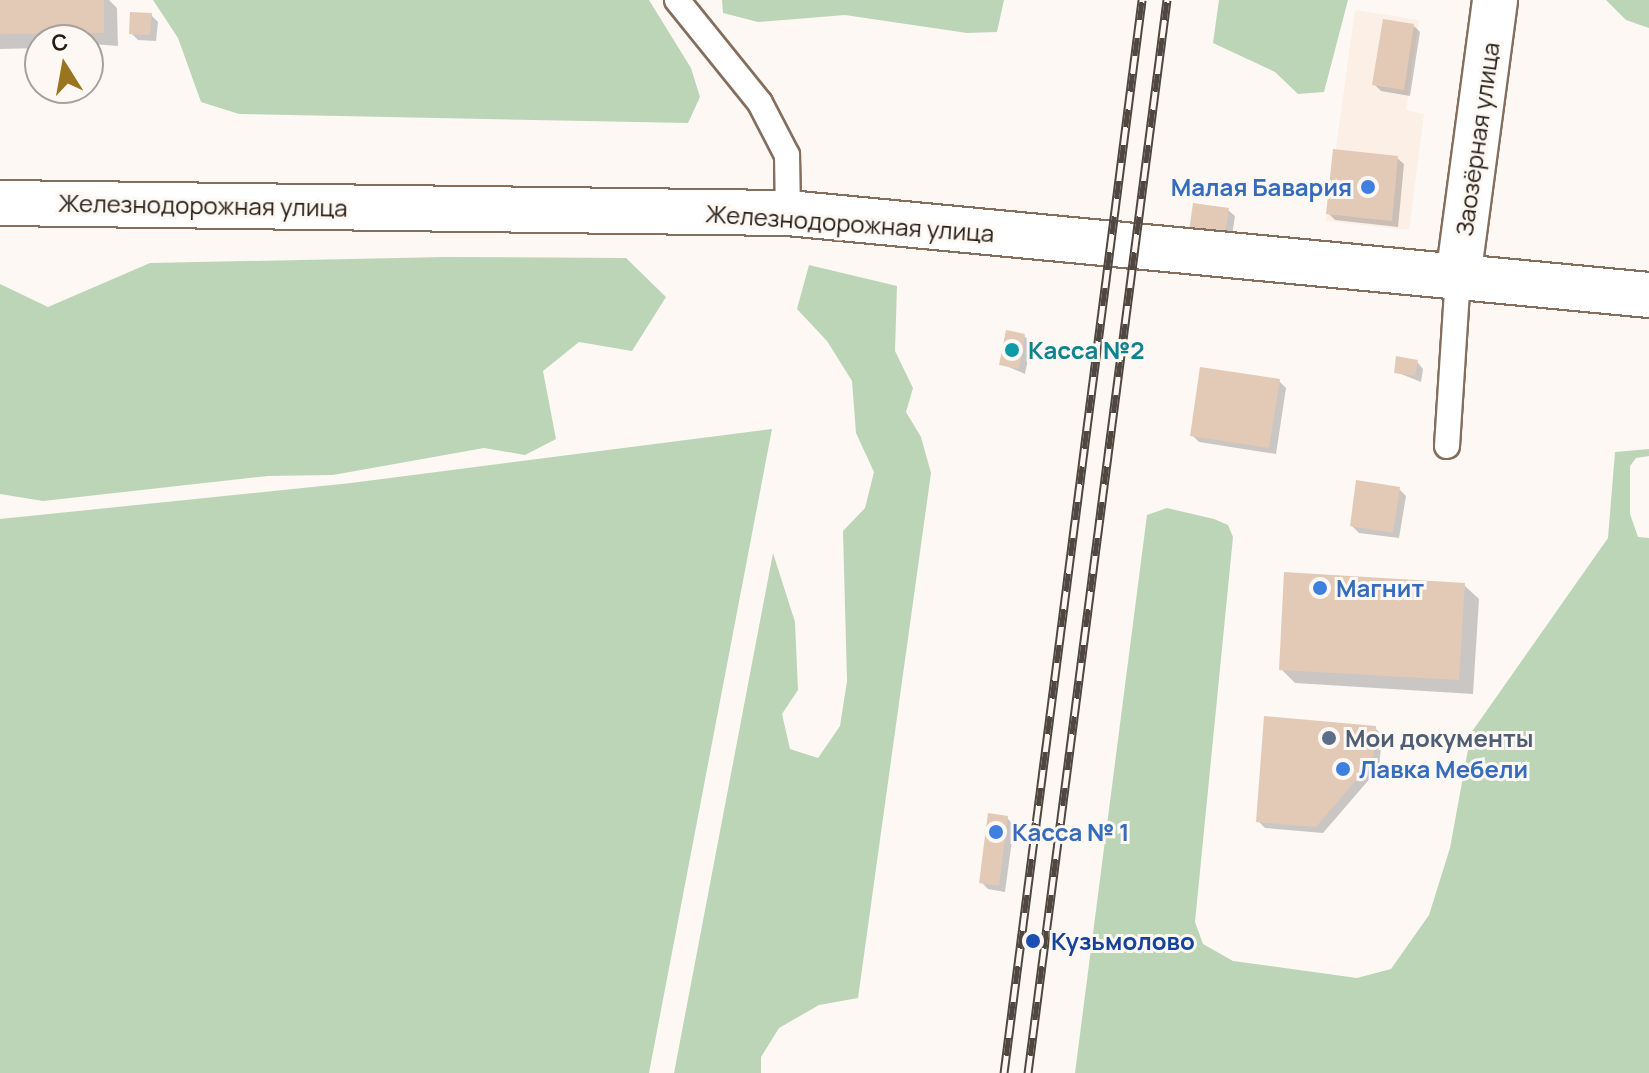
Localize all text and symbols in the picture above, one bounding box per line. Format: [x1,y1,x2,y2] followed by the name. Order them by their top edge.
[24,24,104,104] north arrow
[49,26,71,59] text: С
[1449,40,1505,238] street label: Заозёрная улица
[1171,173,1352,201] place label: Малая Бавария
[1359,178,1377,196] marker: Малая Бавария
[58,188,348,222] street label: Железнодорожная улица
[705,199,995,247] street label: Железнодорожная улица
[1028,336,1144,364] place label: Касса №2
[1003,341,1021,359] marker: Касса №2
[1336,574,1424,602] place label: Магнит
[1311,579,1329,597] marker: Магнит
[1345,724,1533,752] place label: Мои документы
[1320,729,1338,747] marker: Мои документы
[1359,755,1528,783] place label: Лавка Мебели
[1334,760,1352,778] marker: Лавка Мебели
[1012,818,1130,846] place label: Касса № 1
[987,823,1005,841] marker: Касса № 1
[1051,927,1195,955] place label: Кузьмолово
[1022,930,1044,952] marker: Кузьмолово

